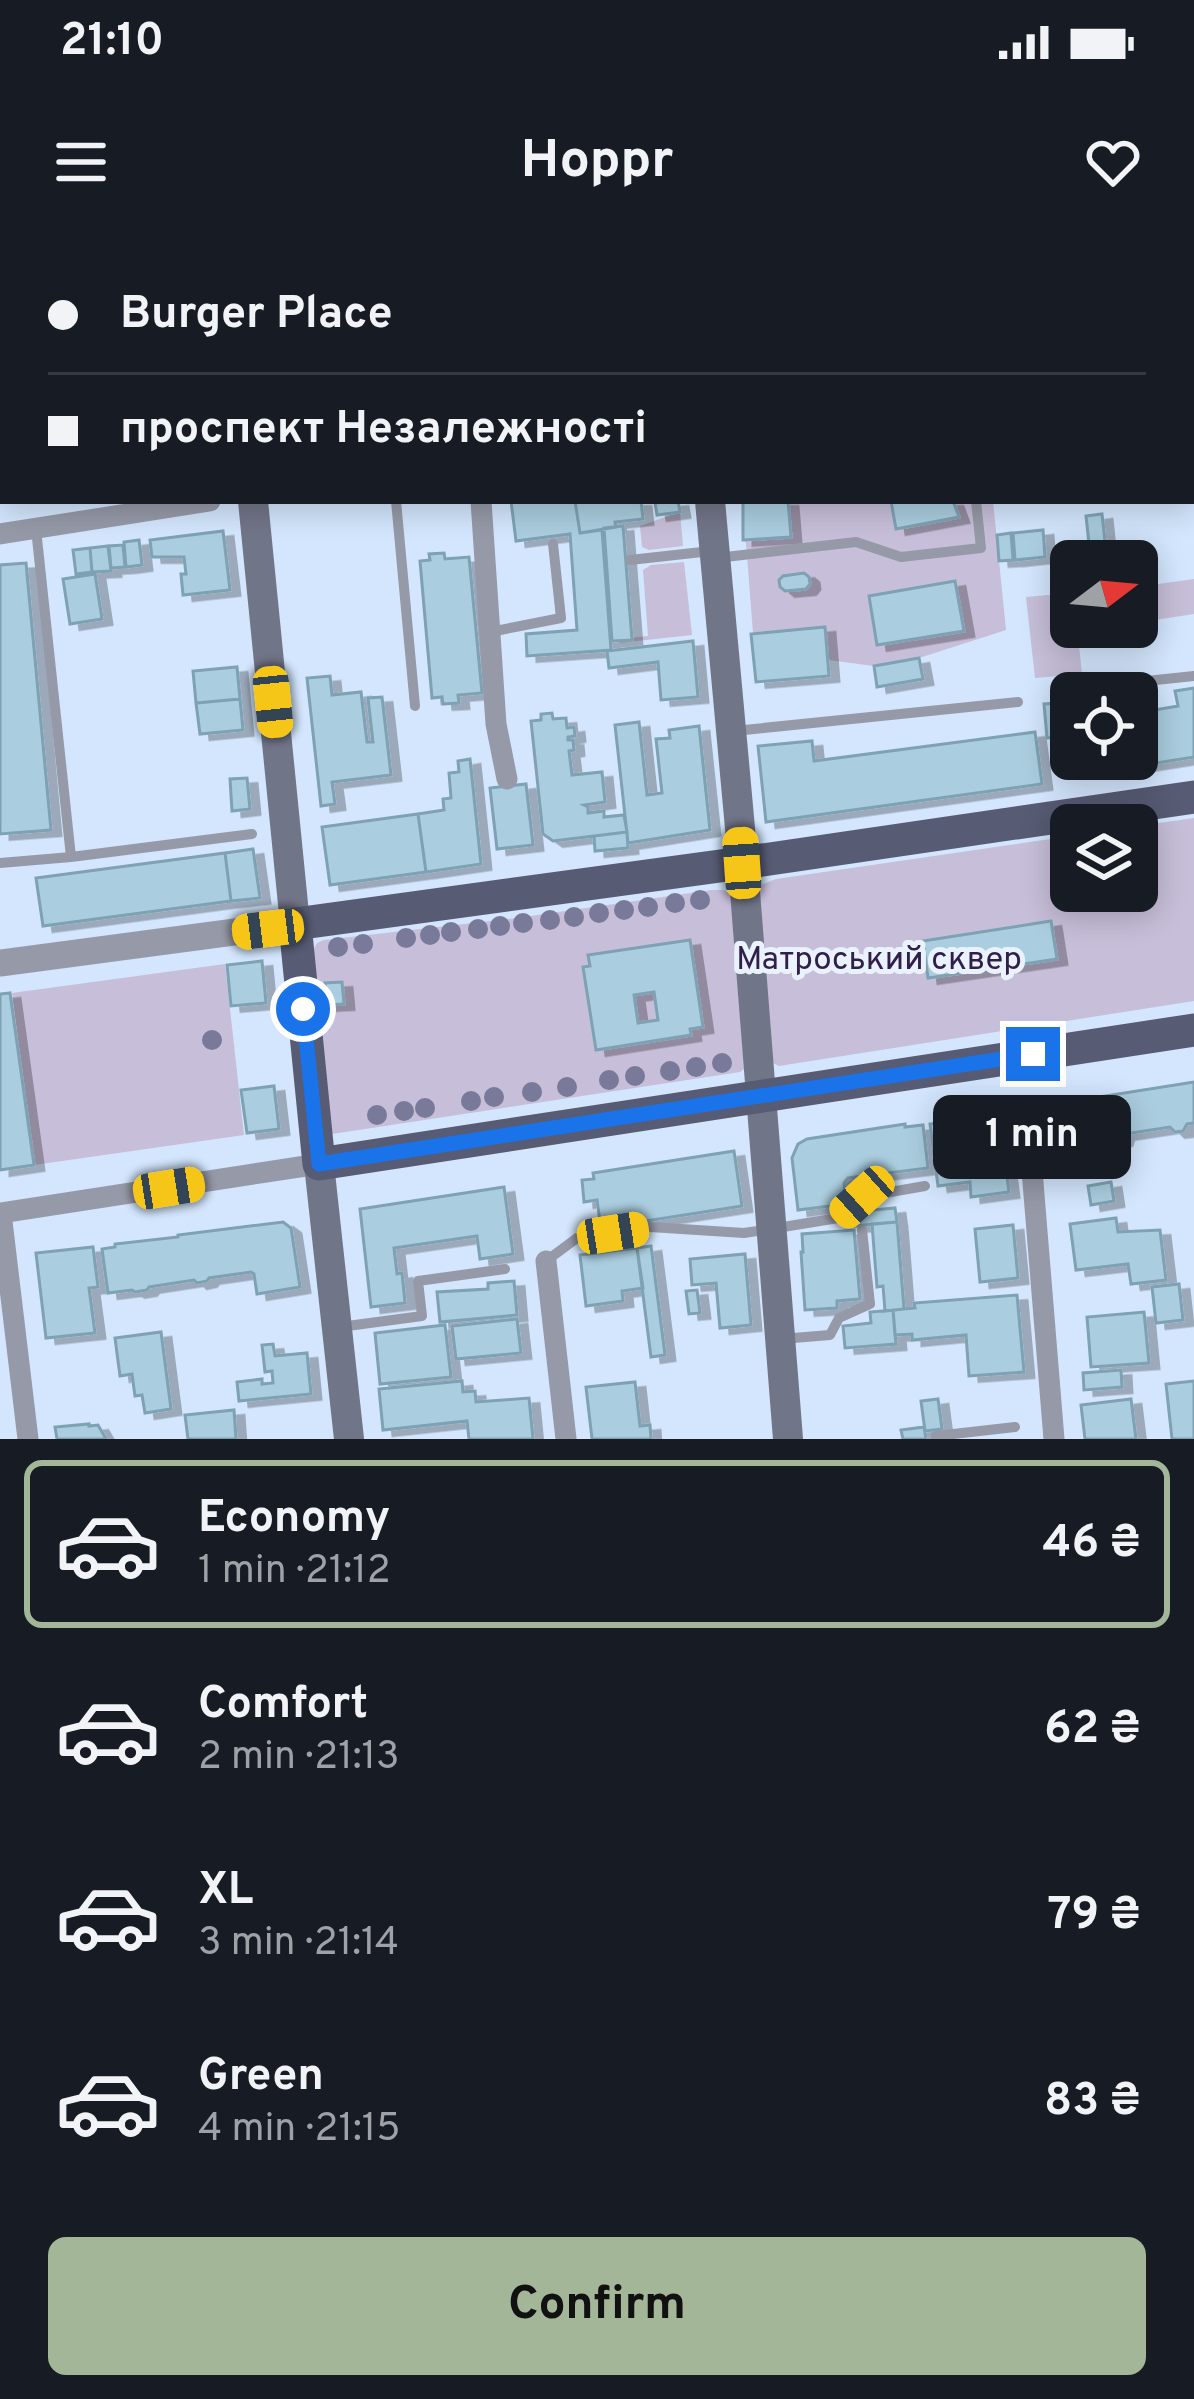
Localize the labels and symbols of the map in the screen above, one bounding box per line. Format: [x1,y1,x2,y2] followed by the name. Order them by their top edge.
[1050,540,1158,648] north arrow
[251,664,295,740] car
[722,826,762,900] car
[230,907,306,951] car
[736,940,1022,982] park label: Матроський сквер
[276,982,330,1036] route start
[1006,1027,1060,1081] route end
[934,1096,1132,1180] callout: 1 min
[823,1160,901,1234] car
[131,1165,207,1211] car
[575,1210,651,1256] car

